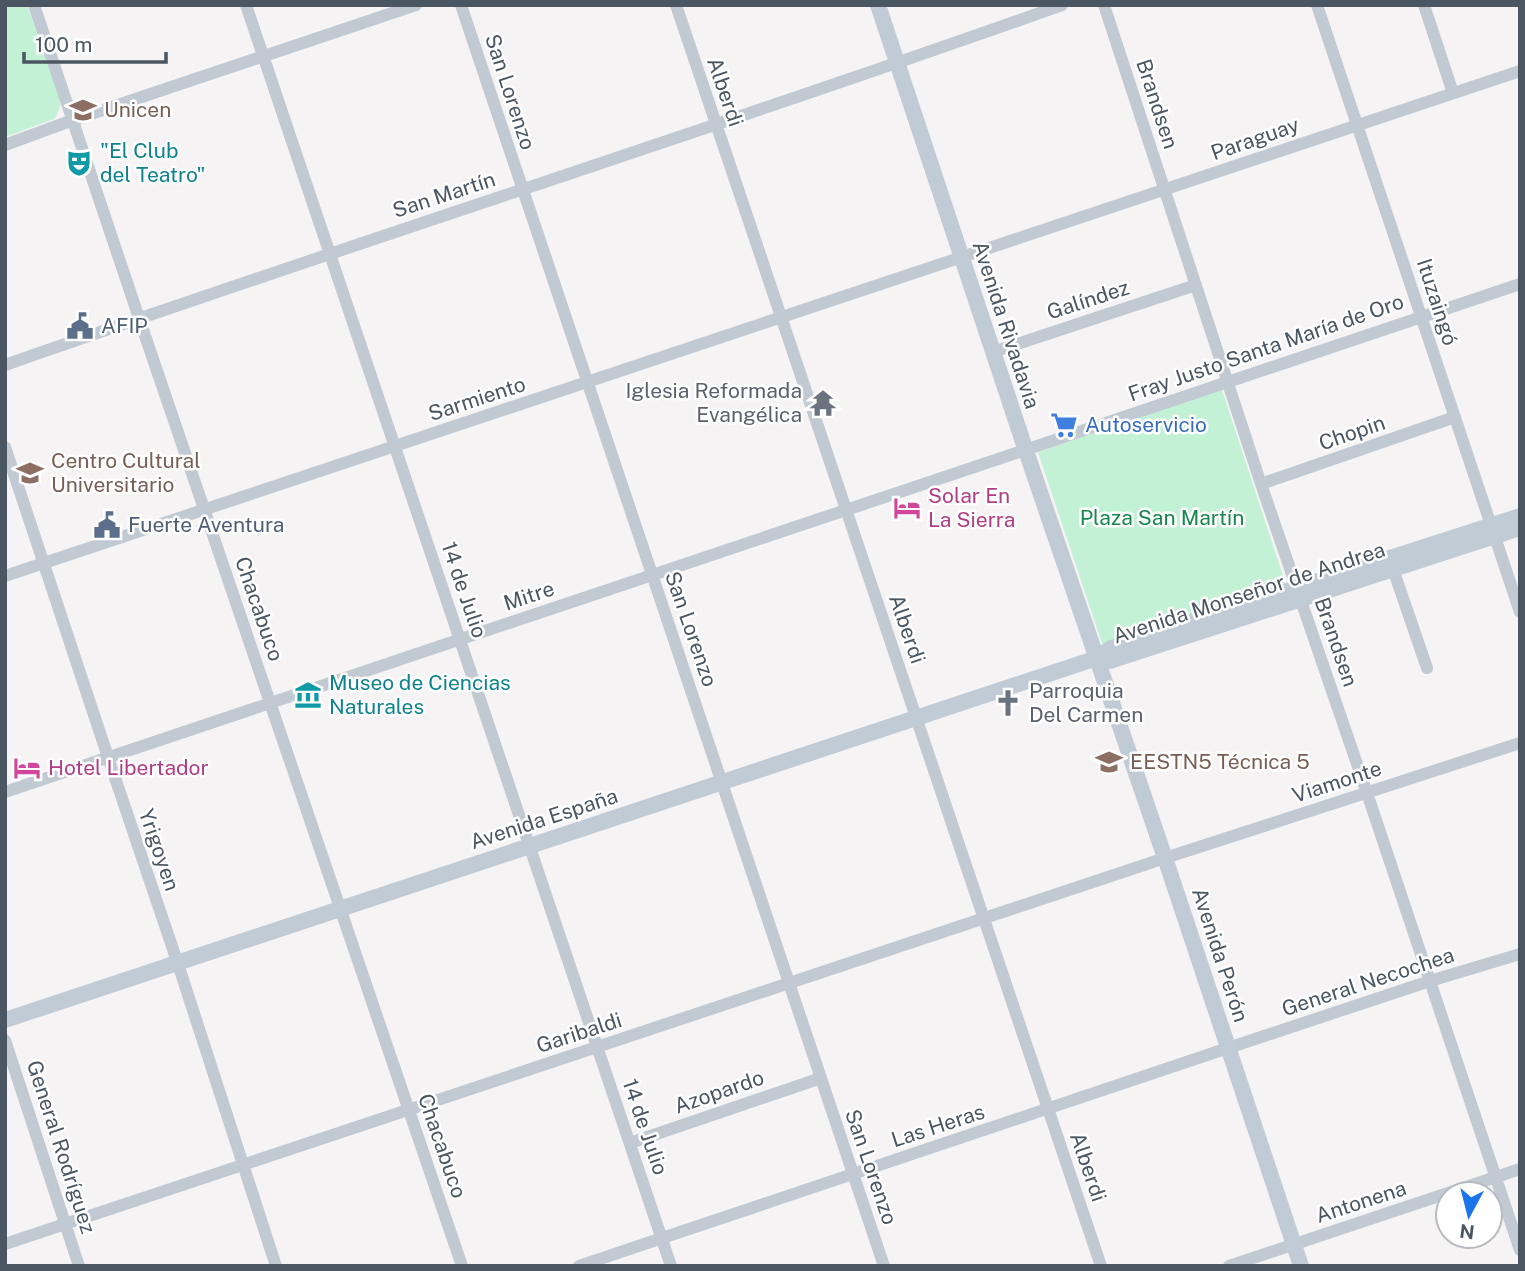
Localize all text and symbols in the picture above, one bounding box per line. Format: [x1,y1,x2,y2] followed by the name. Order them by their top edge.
[24,21,166,65] scale bar
[480,31,541,153] street label: San Lorenzo
[35,32,92,57] text: 100 m
[702,54,749,130] street label: Alberdi
[1131,56,1184,152] street label: Brandsen
[68,95,98,125] school or university icon: Unicen
[104,97,171,122] place label: Unicen
[1207,112,1302,165] street label: Paraguay
[100,138,205,187] place label: "El Club del Teatro"
[64,148,94,178] theatre icon: "El Club del Teatro"
[389,166,498,223] street label: San Martín
[968,238,1045,412] street label: Avenida Rivadavia
[1412,255,1463,348] street label: Ituzaingó
[1044,275,1132,325] street label: Galíndez
[1125,289,1407,407] street label: Fray Justo Santa María de Oro
[65,311,95,341] public building icon: AFIP
[101,313,148,338] place label: AFIP
[425,371,529,426] street label: Sarmiento
[625,378,802,427] place label: Iglesia Reformada Evangélica
[808,388,838,418] temple icon: Iglesia Reformada Evangélica
[1049,410,1079,440] supermarket icon: Autoservicio
[1315,410,1388,455] street label: Chopin
[1085,412,1207,437] place label: Autoservicio
[51,448,201,497] place label: Centro Cultural Universitario
[15,458,45,488] school or university icon: Centro Cultural Universitario
[928,483,1015,532] place label: Solar En La Sierra
[892,493,922,523] hotel icon: Solar En La Sierra
[1080,505,1244,530] park label: Plaza San Martín
[92,510,122,540] public building icon: Fuerte Aventura
[128,512,284,537] place label: Fuerte Aventura
[1110,537,1388,648] street label: Avenida Monseñor de Andrea
[436,539,493,641] street label: 14 de Julio
[230,553,289,664] street label: Chacabuco
[660,568,723,690] street label: San Lorenzo
[500,576,557,615] street label: Mitre
[884,591,931,667] street label: Alberdi
[1310,594,1363,690] street label: Brandsen
[329,670,511,719] place label: Museo de Ciencias Naturales
[1029,678,1143,727] place label: Parroquia Del Carmen
[293,680,323,710] museum icon: Museo de Ciencias Naturales
[993,688,1023,718] church icon: Parroquia Del Carmen
[1094,747,1124,777] school or university icon: EESTN5 Técnica 5
[1130,749,1310,774] place label: EESTN5 Técnica 5
[12,753,42,783] hotel icon: Hotel Libertador
[48,755,209,780] place label: Hotel Libertador
[1289,755,1385,808] street label: Viamonte
[467,783,621,854] street label: Avenida España
[134,805,185,894] street label: Yrigoyen
[1187,885,1254,1025] street label: Avenida Perón
[1278,942,1457,1021] street label: General Necochea
[533,1007,625,1058] street label: Garibaldi
[22,1057,101,1237] street label: General Rodríguez
[671,1065,767,1119] street label: Azopardo
[617,1076,674,1178] street label: 14 de Julio
[413,1090,472,1201] street label: Chacabuco
[888,1099,988,1152] street label: Las Heras
[840,1106,903,1228] street label: San Lorenzo
[1065,1129,1112,1205] street label: Alberdi
[1312,1175,1409,1228] street label: Antonena
[1434,1180,1504,1250] north arrow
[1458,1220,1476,1244] text: N

